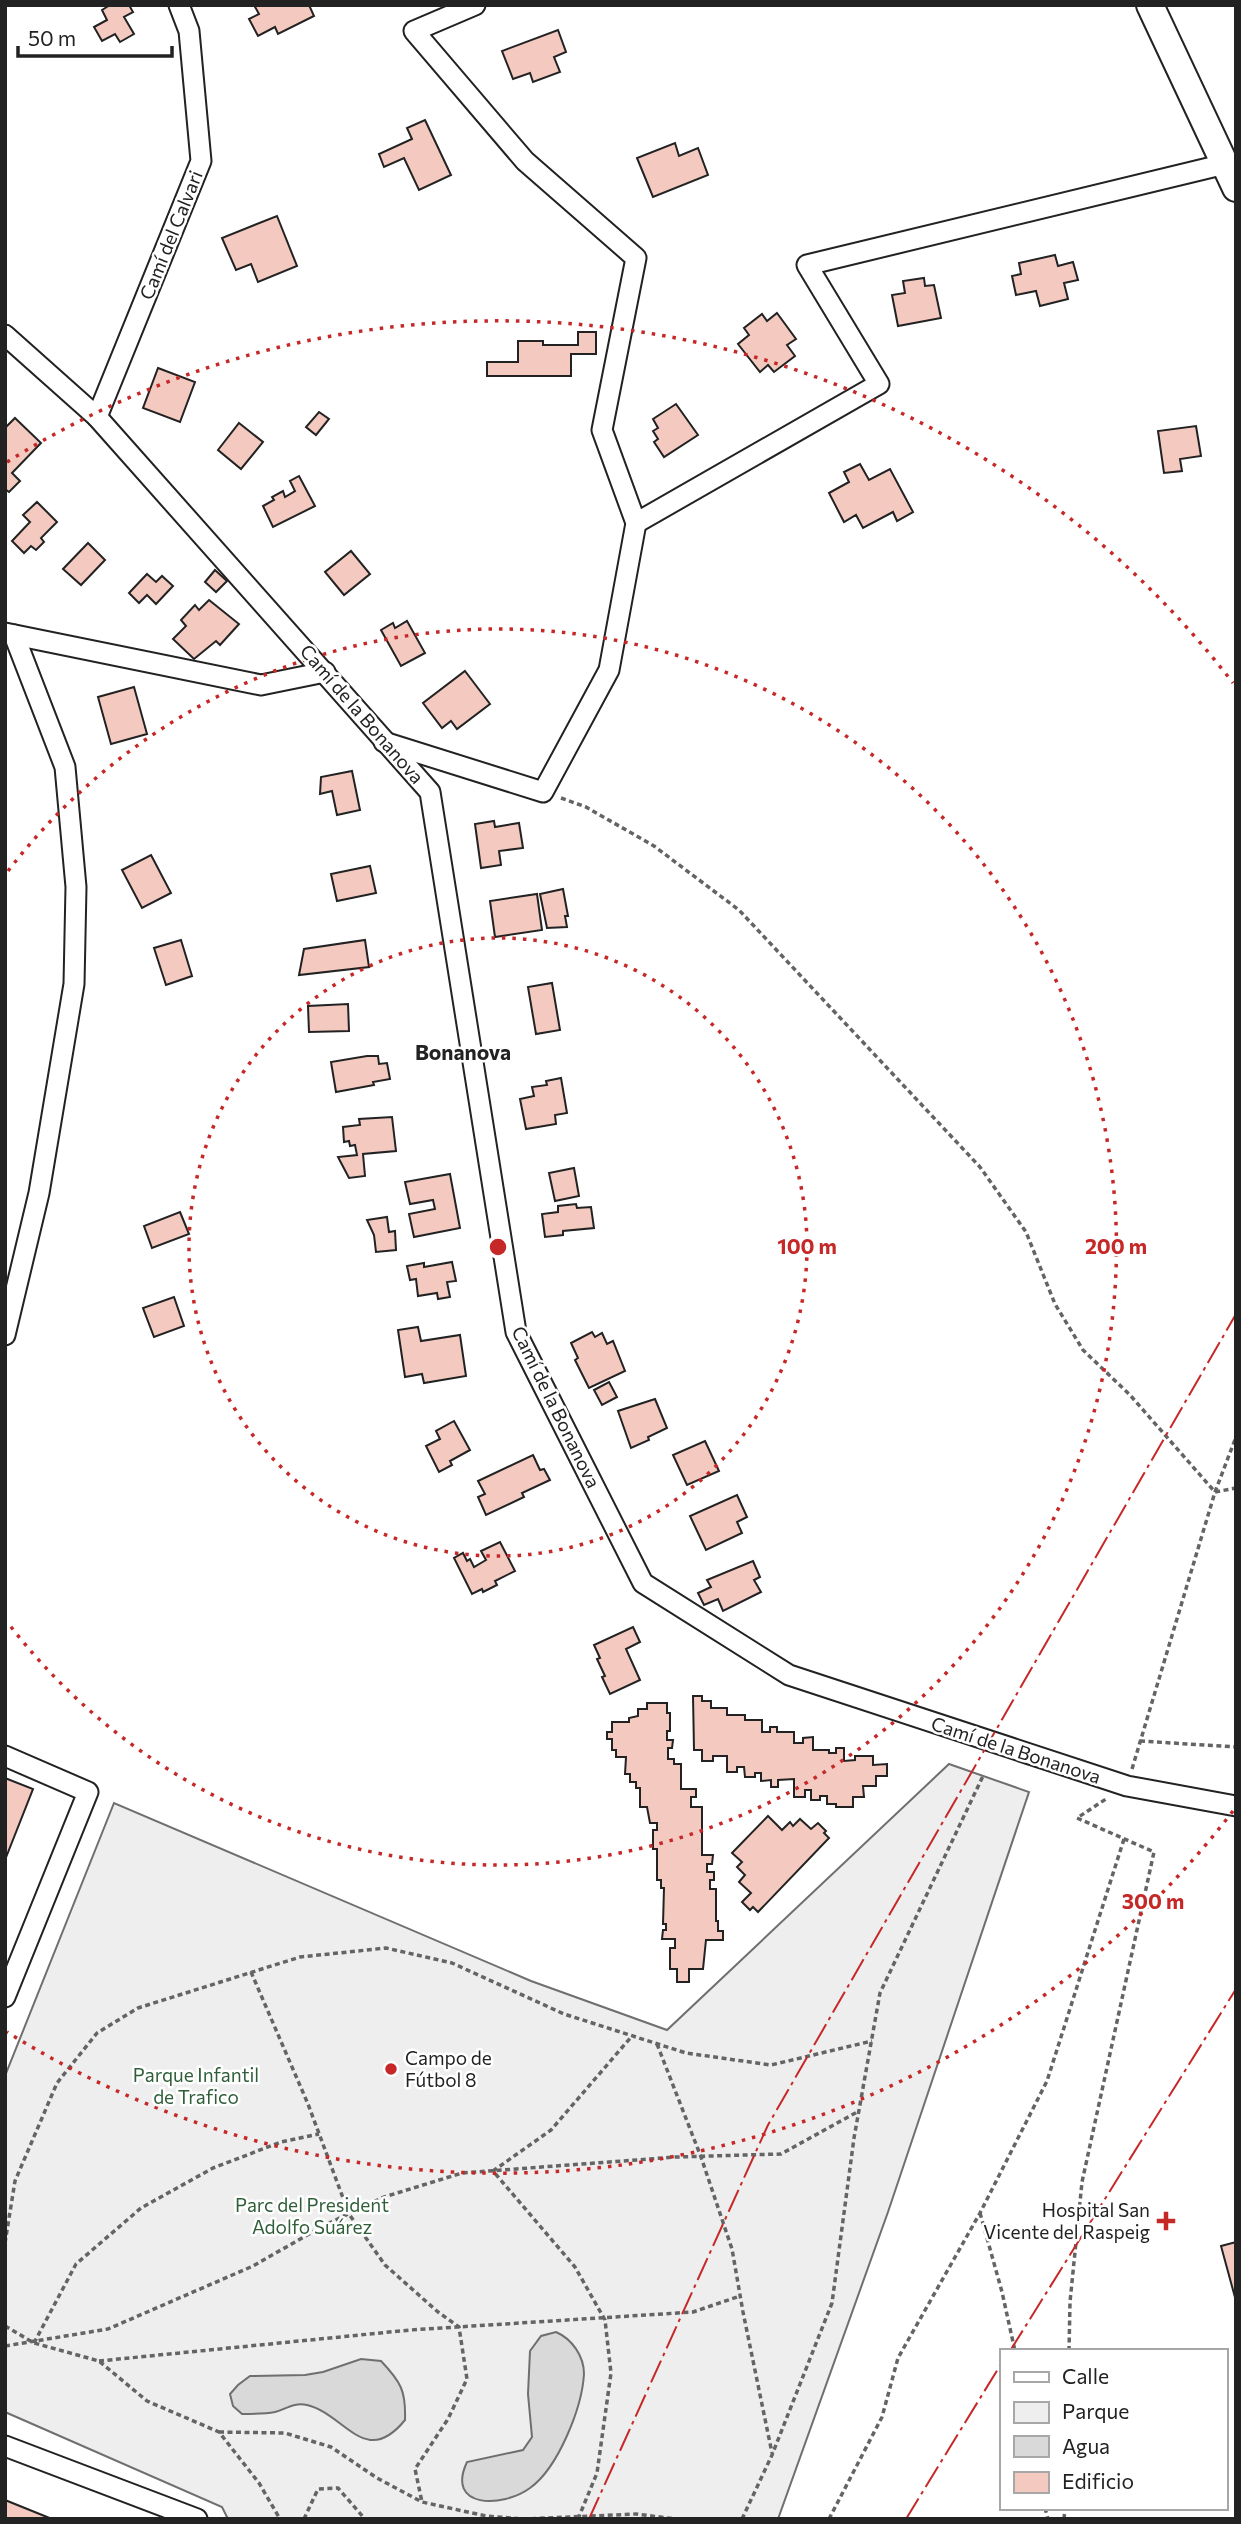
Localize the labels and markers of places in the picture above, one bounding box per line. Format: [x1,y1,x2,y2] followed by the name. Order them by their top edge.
[486,1235,510,1259] centre of rings
[405,2046,492,2091] place label: Campo de Fútbol 8
[383,2061,399,2077] marker: Campo de Fútbol 8
[983,2198,1150,2243] place label: Hospital San Vicente del Raspeig
[1156,2211,1176,2231] marker: Hospital San Vicente del Raspeig

